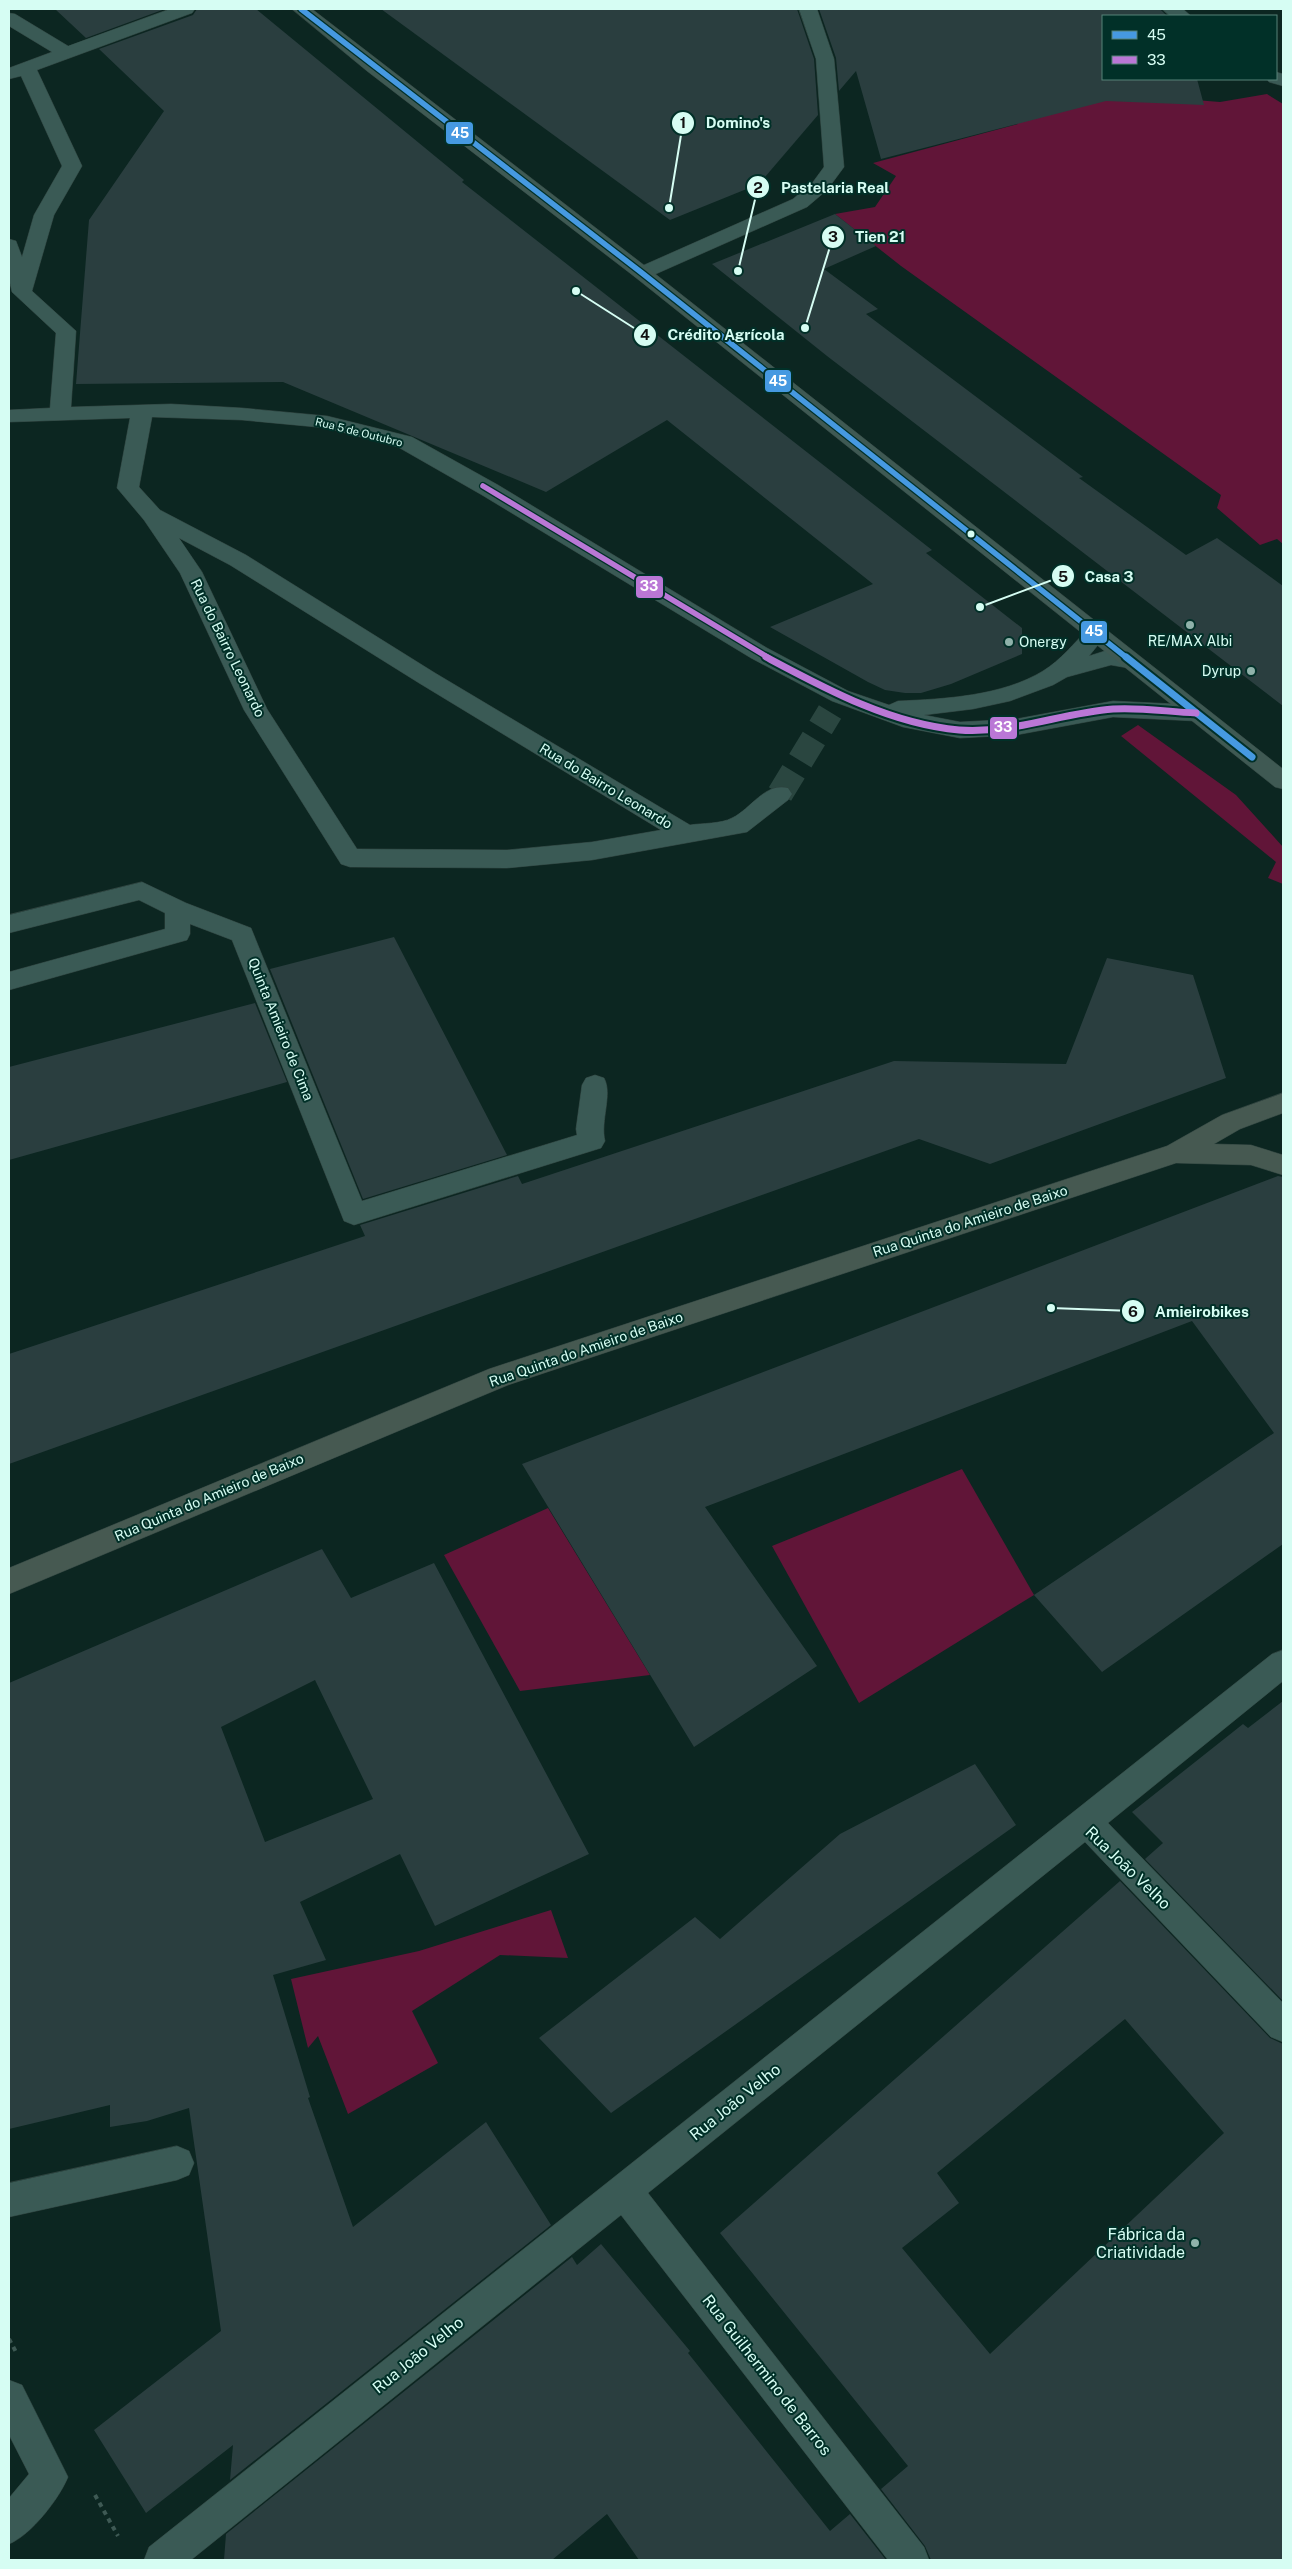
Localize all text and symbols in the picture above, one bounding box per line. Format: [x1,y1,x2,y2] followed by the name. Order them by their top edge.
[1102,15,1277,80] legend
[1147,26,1166,43] text: 45
[1147,51,1166,68] text: 33
[671,108,780,138] callout: Domino's
[680,114,686,131] text: 1
[706,114,770,131] text: Domino's
[445,121,474,145] line badge: 45
[451,125,469,141] text: 45
[746,172,899,202] callout: Pastelaria Real
[753,179,763,196] text: 2
[781,179,889,196] text: Pastelaria Real
[820,222,915,252] callout: Tien 21
[828,228,838,245] text: 3
[855,228,905,245] text: Tien 21
[632,320,794,350] callout: Crédito Agrícola
[640,326,650,343] text: 4
[667,326,785,343] text: Crédito Agrícola
[764,369,792,393] line badge: 45
[769,373,787,389] text: 45
[314,415,404,449] street label: Rua 5 de Outubro
[966,529,976,539] unlabelled marker
[1050,561,1144,591] callout: Casa 3
[1058,568,1068,585] text: 5
[1085,568,1133,585] text: Casa 3
[635,575,664,599] line badge: 33
[188,576,269,720] street label: Rua do Bairro Leonardo
[640,578,658,594] text: 33
[1184,619,1196,631] marker: RE/MAX Albi
[1080,620,1108,644] line badge: 45
[1085,623,1103,639] text: 45
[1148,633,1232,649] place label: RE/MAX Albi
[1019,634,1067,650] place label: Onergy
[1003,636,1015,648] marker: Onergy
[1202,663,1241,679] place label: Dyrup
[1245,665,1257,677] marker: Dyrup
[989,716,1018,740] line badge: 33
[994,719,1012,735] text: 33
[537,740,675,832] street label: Rua do Bairro Leonardo
[245,955,317,1103] street label: Quinta Amieiro de Cima
[871,1182,1069,1260] street label: Rua Quinta do Amieiro de Baixo
[1120,1296,1259,1326] callout: Amieirobikes
[1128,1303,1138,1320] text: 6
[1155,1303,1249,1320] text: Amieirobikes
[487,1308,685,1390] street label: Rua Quinta do Amieiro de Baixo
[112,1450,306,1544] street label: Rua Quinta do Amieiro de Baixo
[1081,1822,1175,1914] street label: Rua João Velho
[686,2060,784,2144] street label: Rua João Velho
[1096,2225,1185,2262] place label: Fábrica da Criatividade
[1189,2237,1201,2249] marker: Fábrica da Criatividade
[698,2291,836,2459] street label: Rua Guilhermino de Barros
[369,2313,467,2397] street label: Rua João Velho

